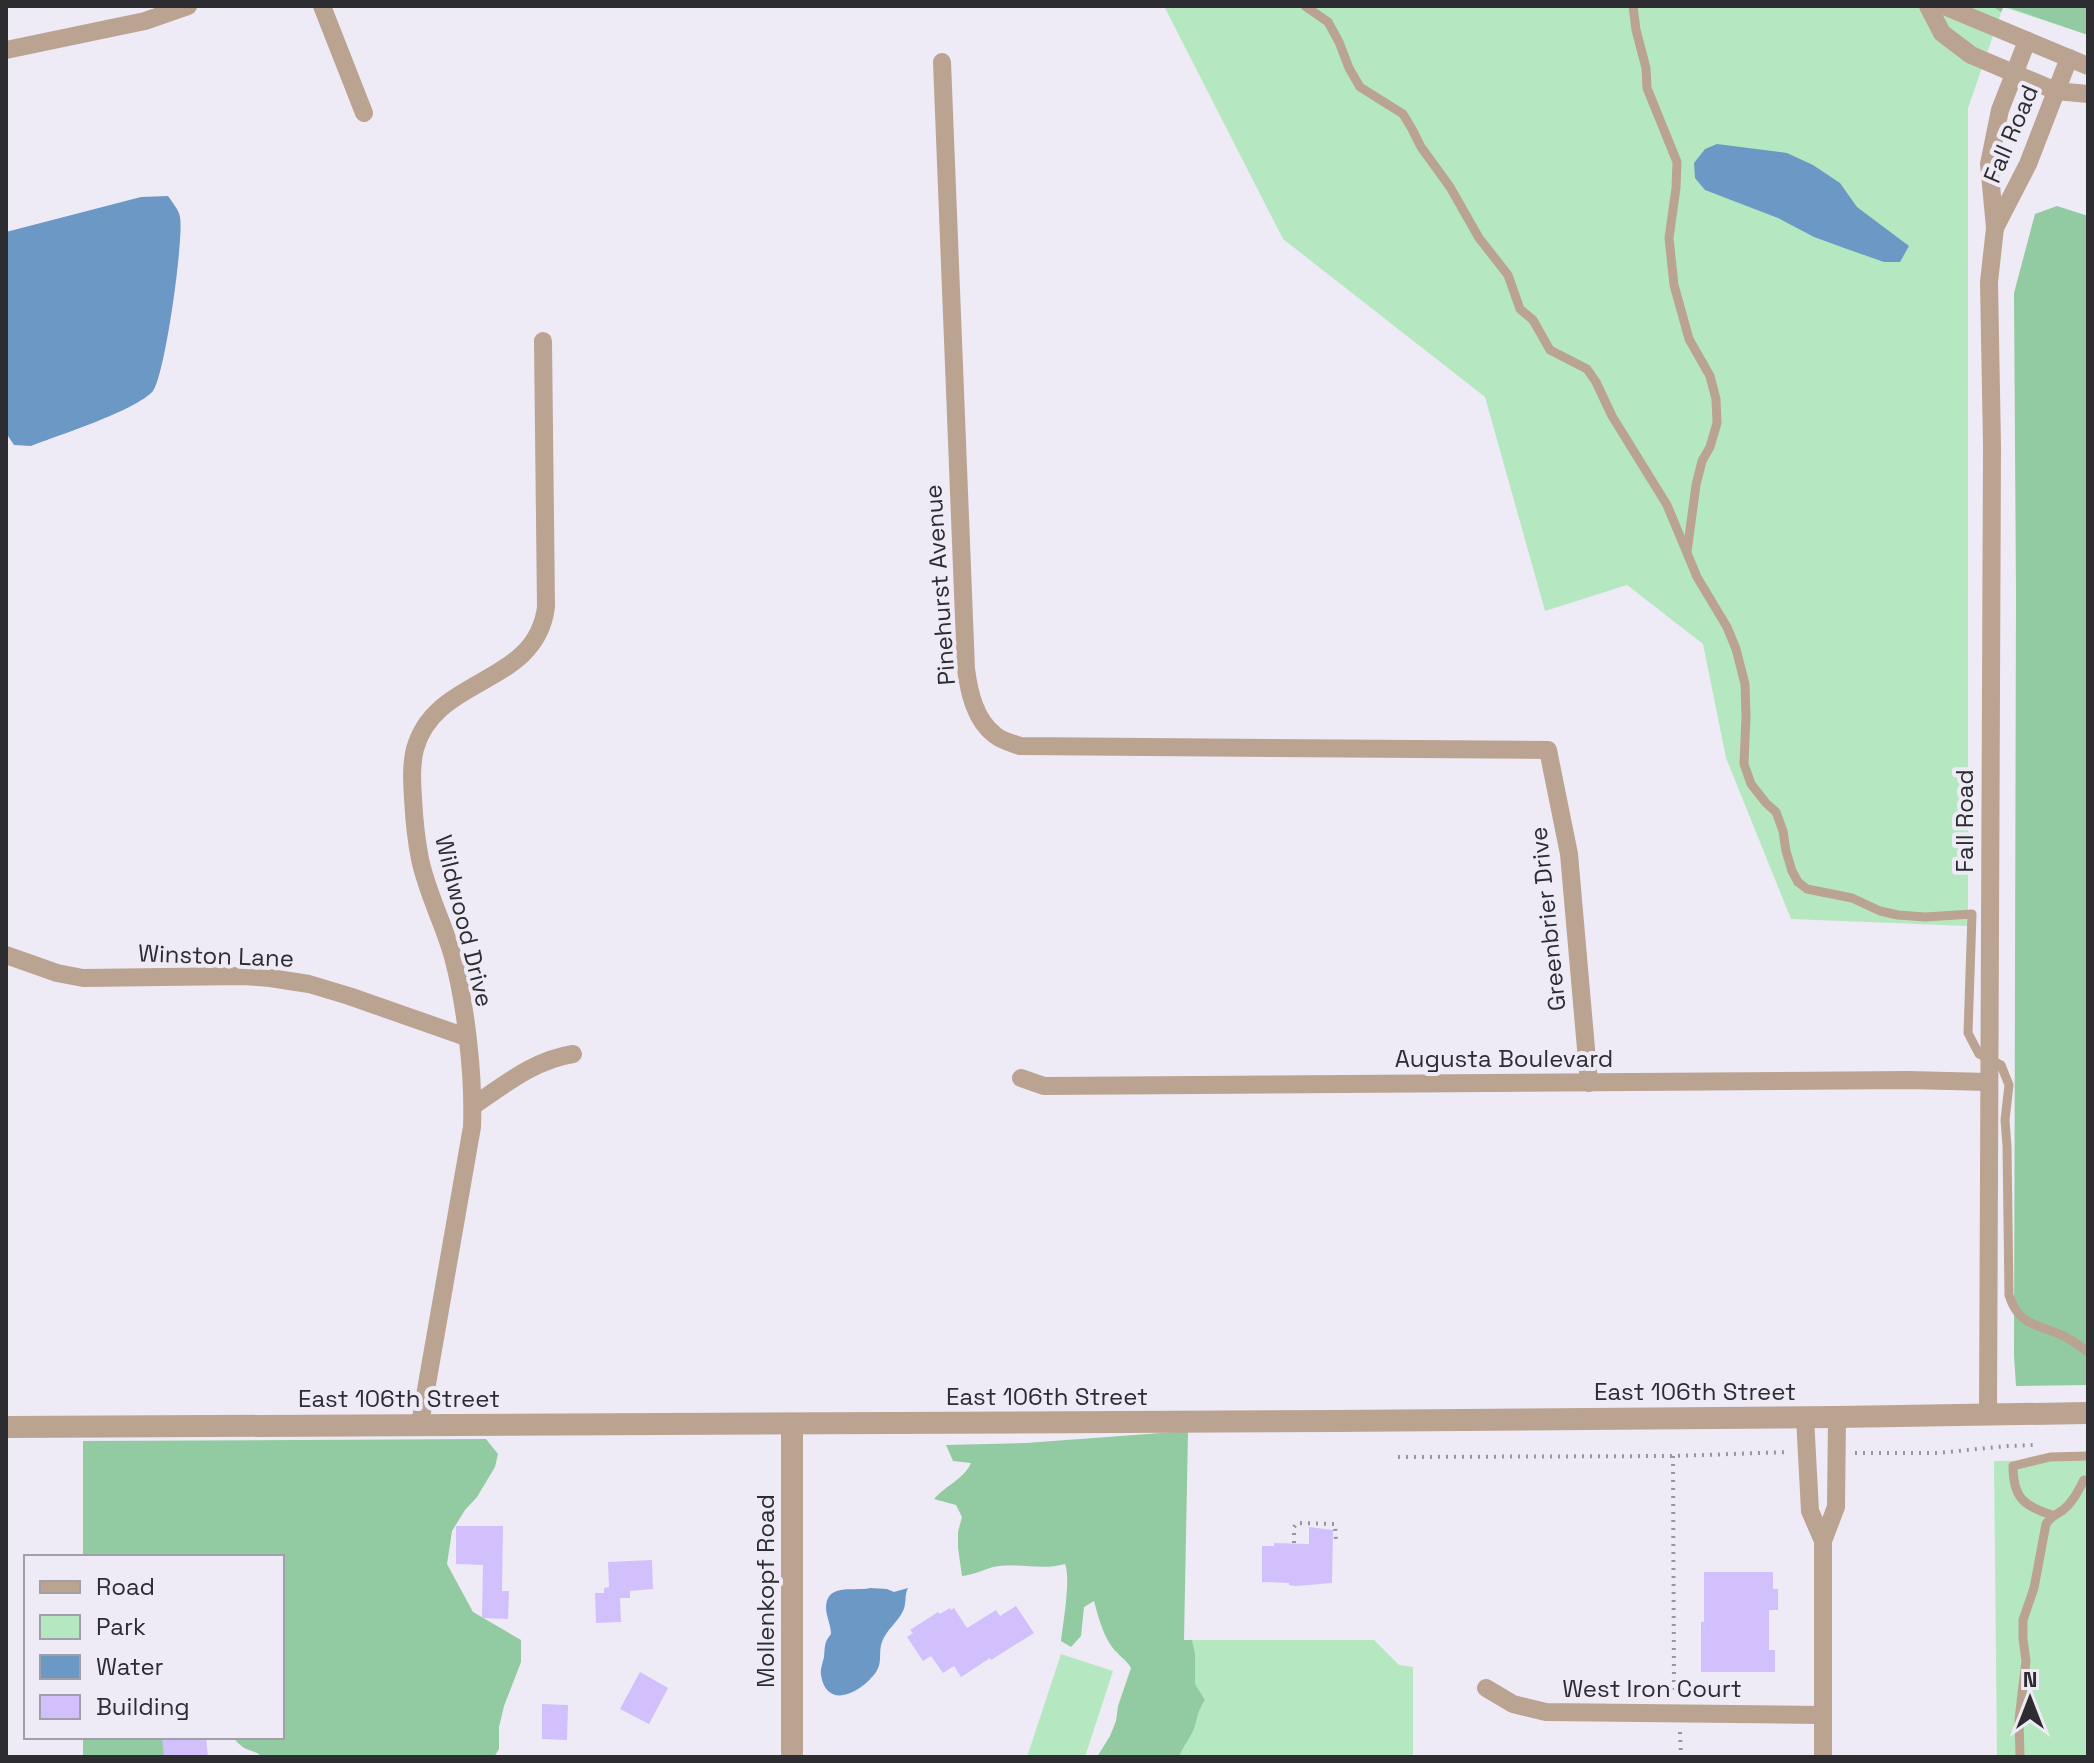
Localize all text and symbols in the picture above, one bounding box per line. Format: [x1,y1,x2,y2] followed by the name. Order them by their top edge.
[1976,80,2045,187] street label: Fall Road
[917,484,962,687] street label: Pinehurst Avenue
[1949,769,1980,873] street label: Fall Road
[1522,825,1573,1013] street label: Greenbrier Drive
[428,832,501,1010] street label: Wildwood Drive
[137,937,295,974] street label: Winston Lane
[1395,1043,1613,1074] street label: Augusta Boulevard
[1594,1376,1796,1407] street label: East 106th Street
[946,1381,1148,1412] street label: East 106th Street
[298,1383,500,1414] street label: East 106th Street
[750,1494,781,1688] street label: Mollenkopf Road
[24,1555,284,1739] legend
[96,1571,155,1602] text: Road
[96,1611,146,1642] text: Park
[96,1651,164,1682] text: Water
[1990,1659,2070,1739] north arrow
[2023,1665,2037,1693] text: N
[1562,1673,1742,1704] street label: West Iron Court
[96,1691,190,1722] text: Building

